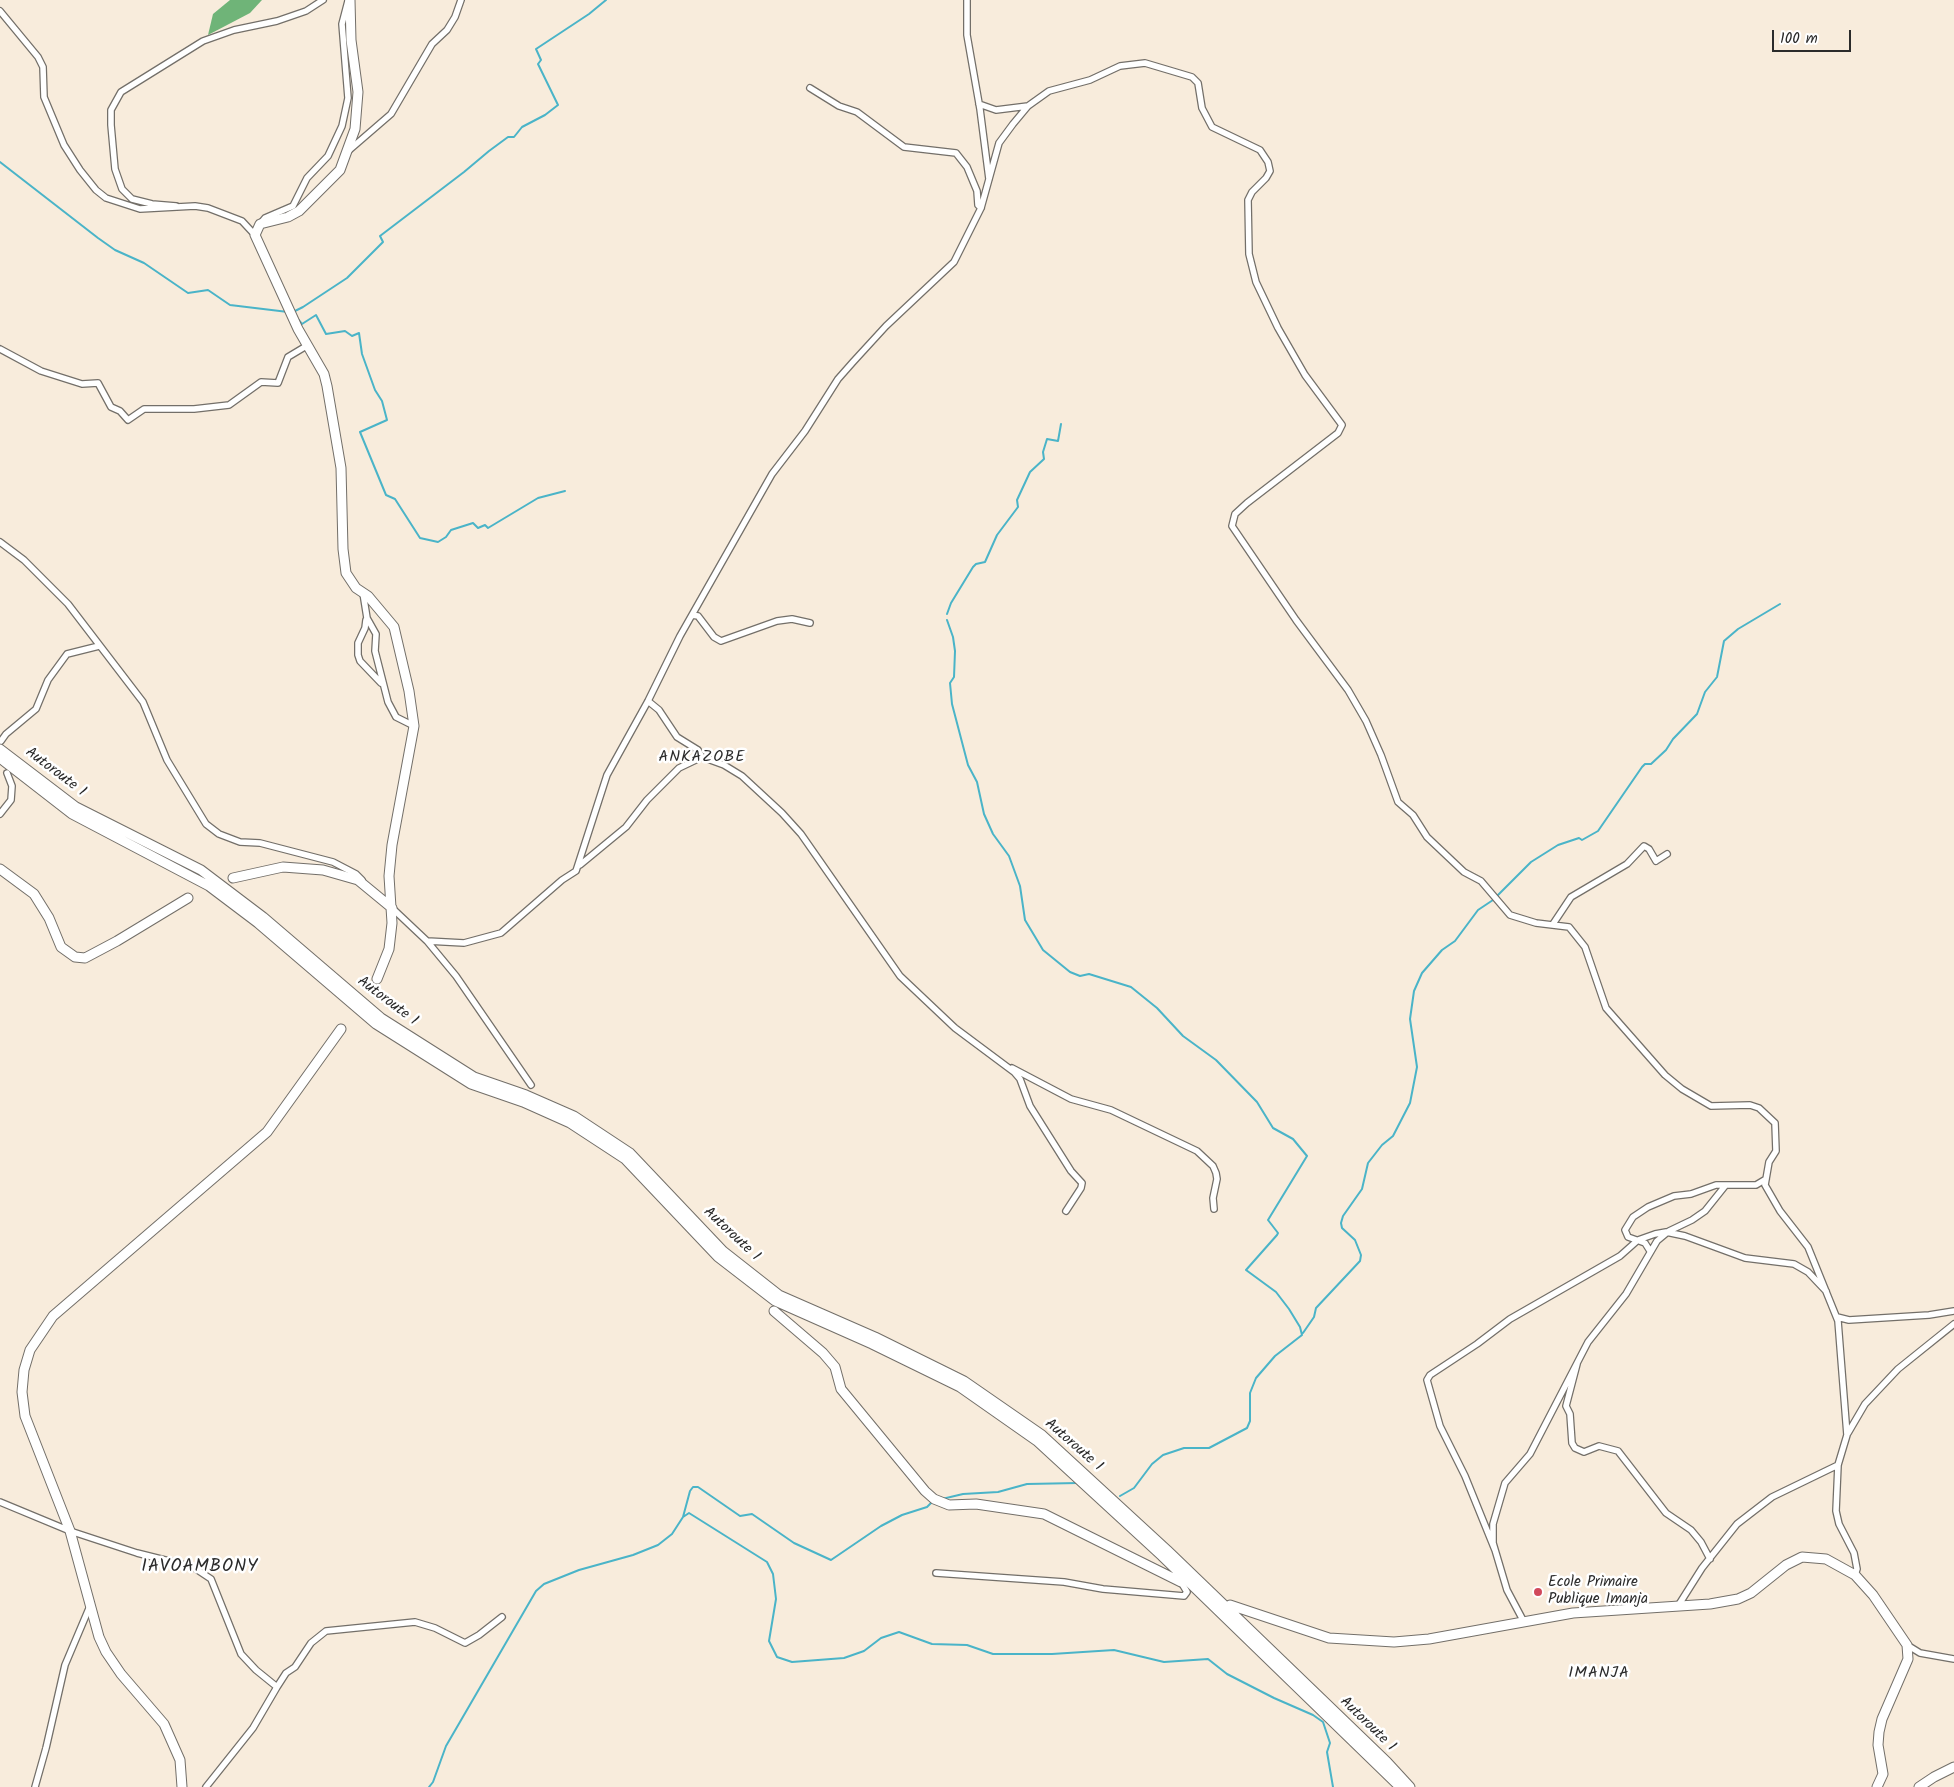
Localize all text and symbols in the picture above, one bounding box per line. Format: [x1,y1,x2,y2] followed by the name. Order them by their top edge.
[1774,20,1853,52] scale bar
[1780,27,1818,51] text: 100 m
[21,744,89,802] street label: Autoroute 1
[657,748,747,768] district label: ANKAZOBE
[353,973,421,1031] street label: Autoroute 1
[699,1204,763,1266] street label: Autoroute 1
[1040,1416,1106,1476] street label: Autoroute 1
[140,1557,260,1579] district label: IAVOAMBONY
[1548,1574,1648,1609] place label: Ecole Primaire Publique Imanja
[1532,1586,1544,1598] marker: Ecole Primaire Publique Imanja
[1568,1664,1630,1684] district label: IMANJA
[1335,1694,1399,1756] street label: Autoroute 1

